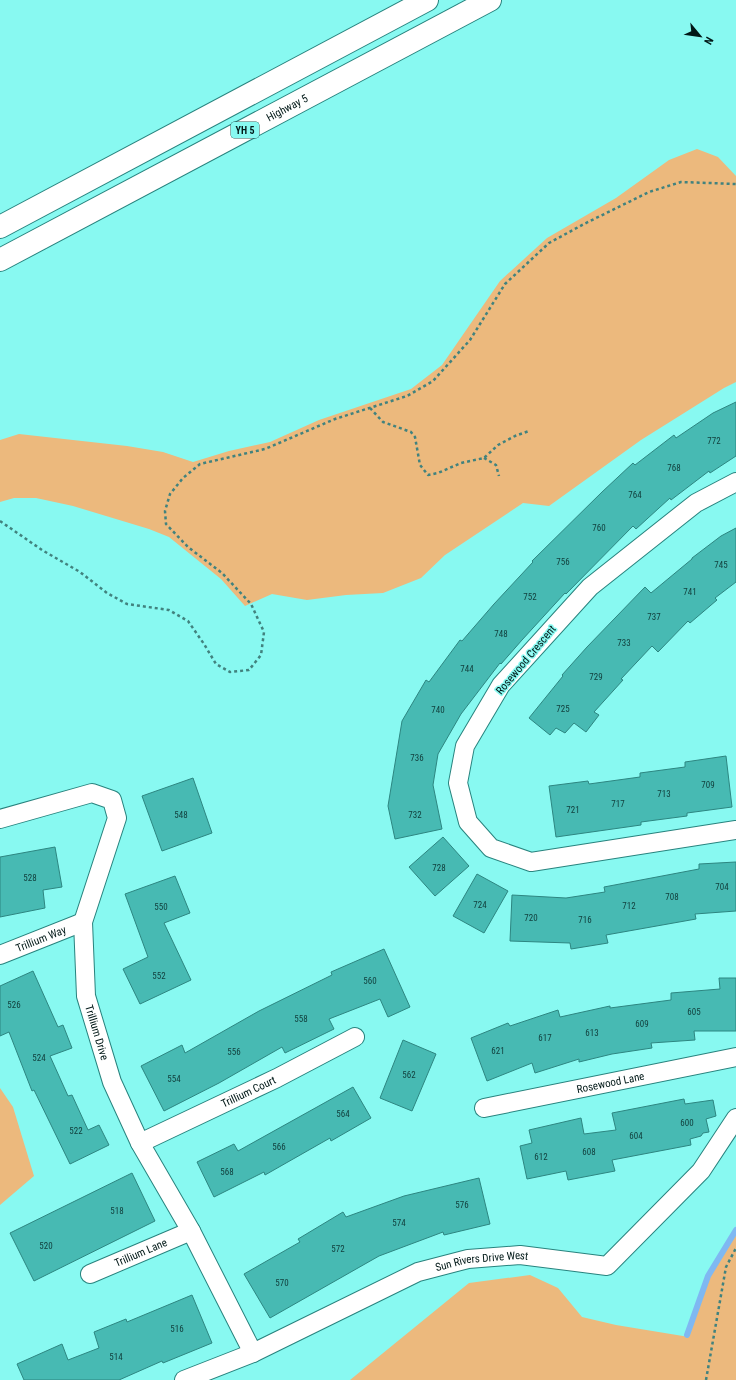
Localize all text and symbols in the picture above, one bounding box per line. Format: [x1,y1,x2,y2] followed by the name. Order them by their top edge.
[680,16,720,56] north arrow
[701,35,716,47] text: N
[264,91,310,124] street label: Highway 5
[231,122,259,138] road number: YH 5
[707,436,721,446] house number: 772
[667,463,681,473] house number: 768
[628,490,642,500] house number: 764
[592,523,606,533] house number: 760
[556,557,570,567] house number: 756
[714,560,728,570] house number: 745
[683,587,697,597] house number: 741
[523,592,537,602] house number: 752
[647,612,661,622] house number: 737
[493,623,559,697] street label: Rosewood Crescent
[494,629,508,639] house number: 748
[617,638,631,648] house number: 733
[460,664,474,674] house number: 744
[589,672,603,682] house number: 729
[556,704,570,714] house number: 725
[431,705,445,715] house number: 740
[410,753,424,763] house number: 736
[701,780,715,790] house number: 709
[657,789,671,799] house number: 713
[611,799,625,809] house number: 717
[566,805,580,815] house number: 721
[174,810,188,820] house number: 548
[408,810,422,820] house number: 732
[432,863,446,873] house number: 728
[23,873,37,883] house number: 528
[715,882,729,892] house number: 704
[665,892,679,902] house number: 708
[473,900,487,910] house number: 724
[622,901,636,911] house number: 712
[154,902,168,912] house number: 550
[524,913,538,923] house number: 720
[578,915,592,925] house number: 716
[14,923,68,955] street label: Trillium Way
[152,971,166,981] house number: 552
[363,976,377,986] house number: 560
[7,1000,21,1010] house number: 526
[83,1003,111,1062] street label: Trillium Drive
[687,1007,701,1017] house number: 605
[294,1014,308,1024] house number: 558
[635,1019,649,1029] house number: 609
[585,1028,599,1038] house number: 613
[538,1033,552,1043] house number: 617
[491,1046,505,1056] house number: 621
[227,1047,241,1057] house number: 556
[32,1053,46,1063] house number: 524
[575,1069,645,1096] street label: Rosewood Lane
[402,1070,416,1080] house number: 562
[219,1073,278,1110] street label: Trillium Court
[167,1074,181,1084] house number: 554
[336,1109,350,1119] house number: 564
[680,1118,694,1128] house number: 600
[69,1126,83,1136] house number: 522
[629,1131,643,1141] house number: 604
[272,1142,286,1152] house number: 566
[582,1147,596,1157] house number: 608
[534,1152,548,1162] house number: 612
[220,1167,234,1177] house number: 568
[455,1200,469,1210] house number: 576
[110,1206,124,1216] house number: 518
[392,1218,406,1228] house number: 574
[112,1236,169,1269] street label: Trillium Lane
[39,1241,53,1251] house number: 520
[331,1244,345,1254] house number: 572
[434,1249,529,1274] street label: Sun Rivers Drive West
[275,1278,289,1288] house number: 570
[170,1324,184,1334] house number: 516
[109,1352,123,1362] house number: 514

